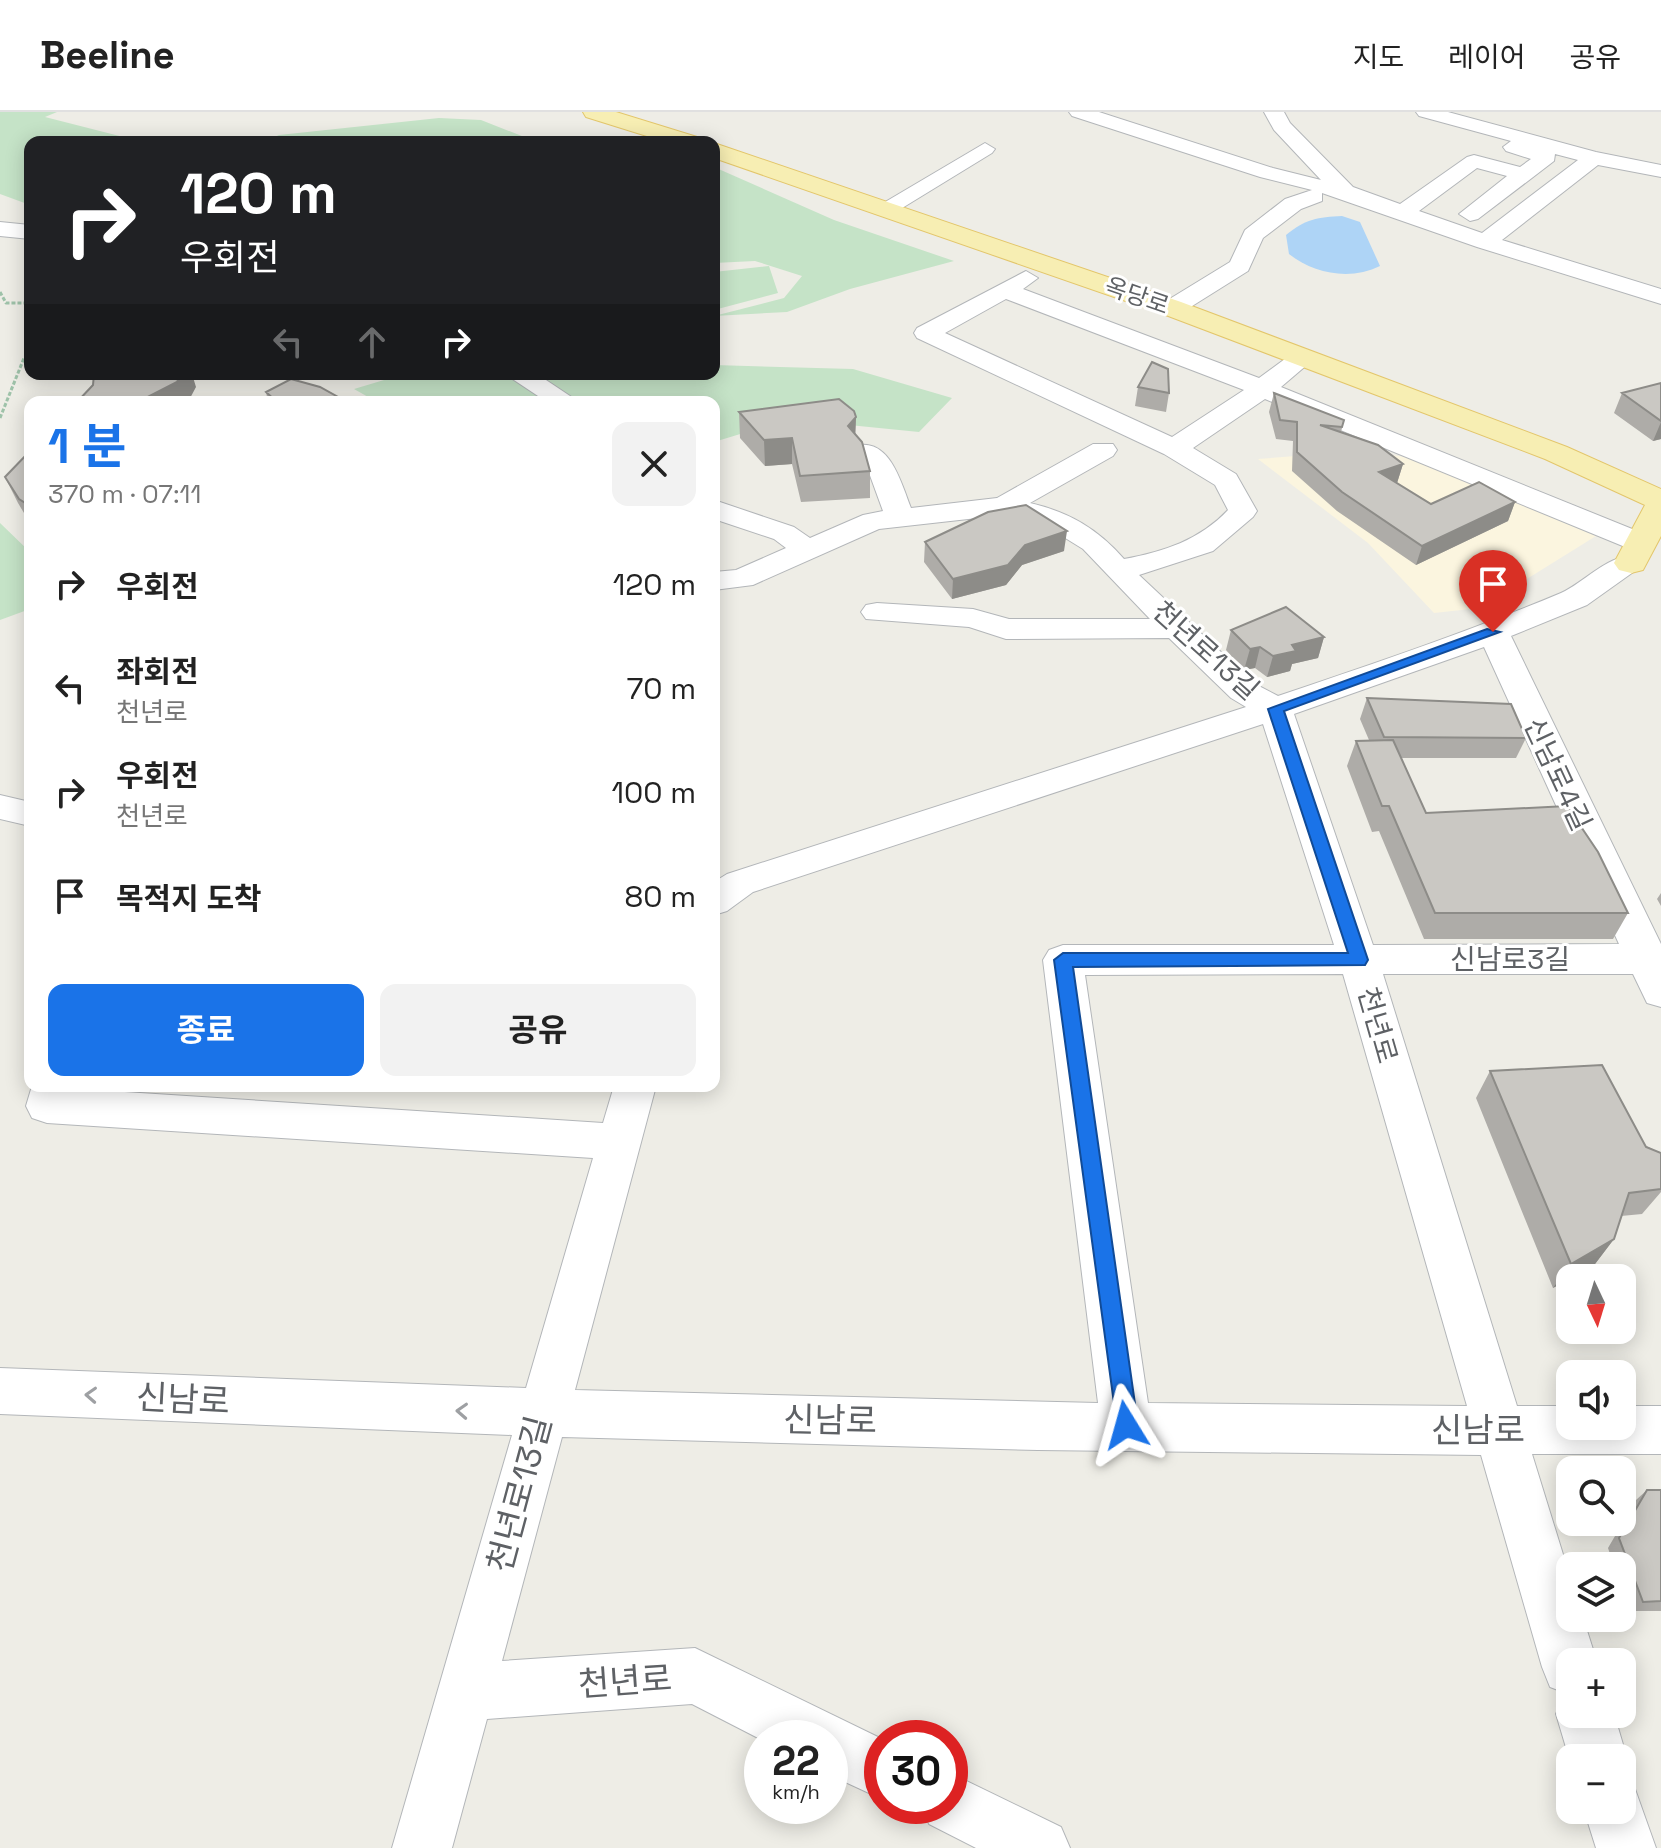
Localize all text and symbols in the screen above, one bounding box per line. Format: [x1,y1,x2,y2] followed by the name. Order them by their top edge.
[40,31,175,79] text: Beeline
[1353,39,1404,75] text: 지도
[1448,39,1525,75] text: 레이어
[1569,39,1621,75] text: 공유
[180,158,337,229] text: 120 m
[48,168,152,272] icon: right
[180,235,279,281] text: 우회전
[1101,270,1174,321] street label: 옥당로
[266,320,310,364] icon: left
[350,320,394,364] icon: ahead
[434,320,478,364] icon: right
[48,416,126,477] text: 1 분
[612,422,696,506] button: close
[48,477,201,511] text: 370 m · 07:11
[1459,550,1527,632] pin
[48,562,92,606] icon: right
[1471,562,1515,606] icon: arrive
[613,565,696,604] text: 120 m
[116,567,199,606] text: 우회전
[1145,593,1267,707] street label: 천년로13길
[116,652,199,691] text: 좌회전
[48,666,92,710] icon: left
[627,669,696,708] text: 70 m
[116,695,188,729] text: 천년로
[1516,712,1600,836] street label: 신남로4길
[116,756,199,795] text: 우회전
[48,770,92,814] icon: right
[611,773,696,812] text: 100 m
[116,799,188,833] text: 천년로
[48,874,92,918] icon: arrive
[625,877,696,916] text: 80 m
[116,879,262,918] text: 목적지 도착
[1450,941,1570,977] street label: 신남로3길
[1350,983,1406,1067] street label: 천년로
[48,984,364,1076] button: 종료
[380,984,696,1076] button: 공유
[1556,1264,1636,1344] north arrow
[1556,1264,1636,1824] map controls
[1556,1360,1636,1440] button: sound
[135,1376,231,1423] street label: 신남로
[1084,1383,1168,1467] position arrow
[84,1386,97,1403] one-way arrow
[783,1398,877,1443] street label: 신남로
[456,1403,468,1420] one-way arrow
[1431,1409,1525,1452] street label: 신남로
[478,1411,561,1577] street label: 천년로13길
[1556,1456,1636,1536] button: search
[1556,1552,1636,1632] button: layers
[1556,1648,1636,1728] button: +
[577,1657,673,1706] street label: 천년로
[864,1720,968,1824] speed limit sign: 30
[772,1736,820,1787] text: 22
[1556,1744,1636,1824] button: −
[772,1779,820,1805] text: km/h

